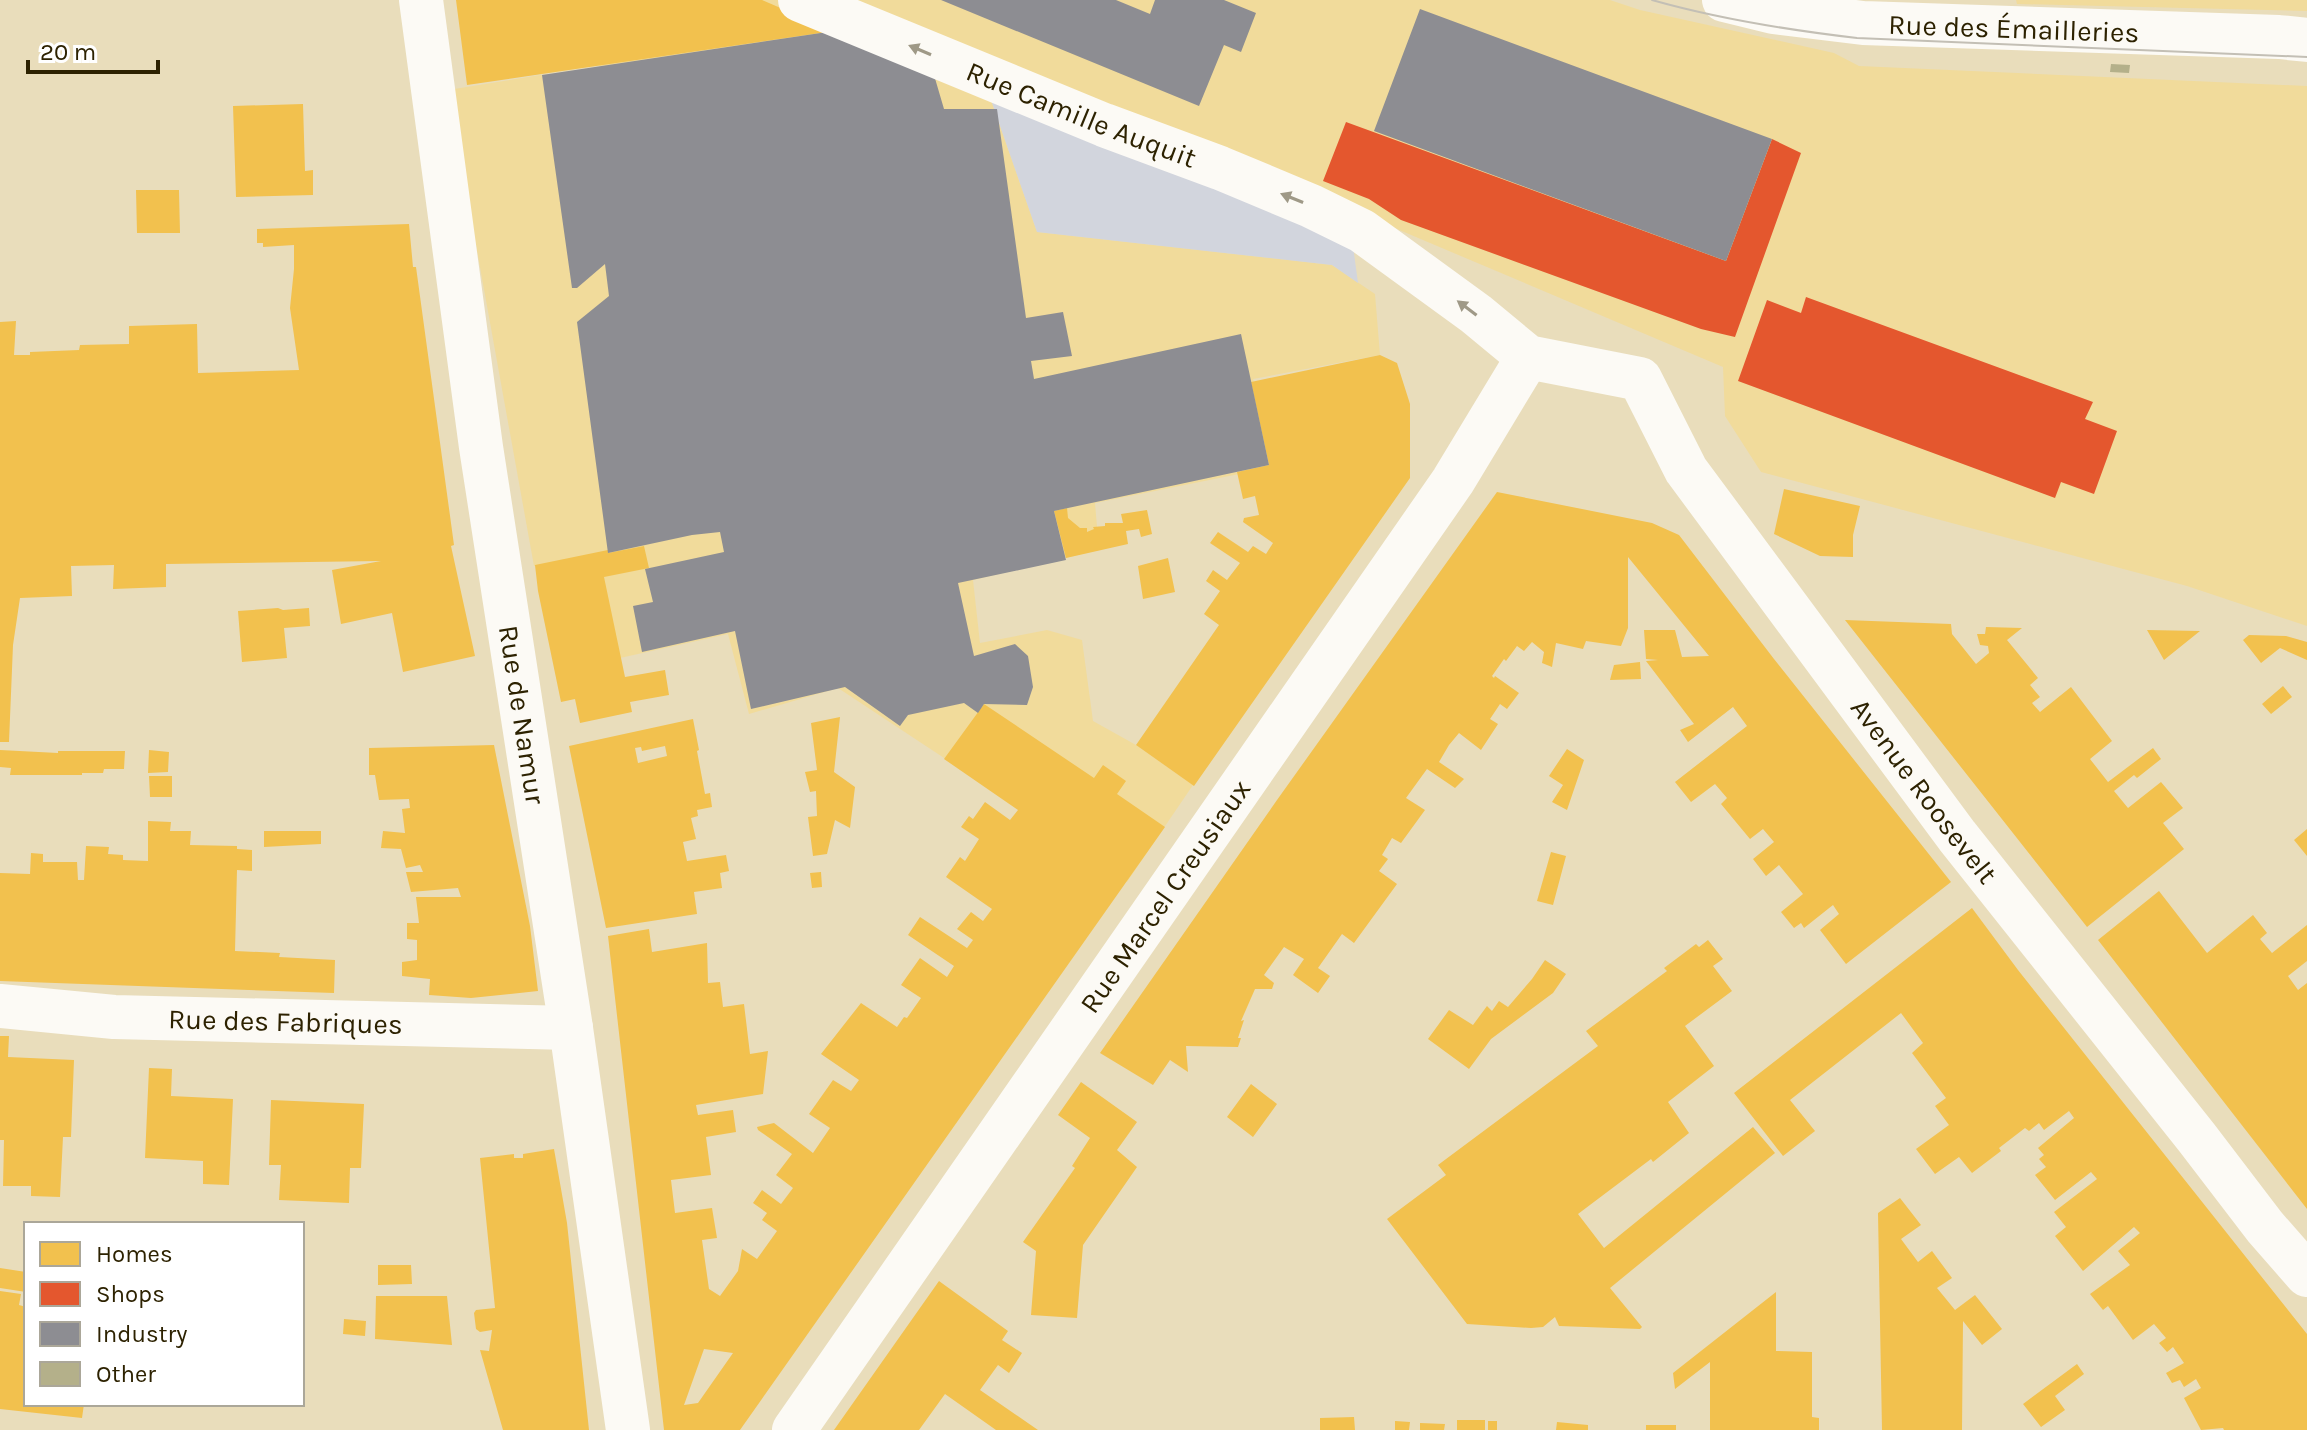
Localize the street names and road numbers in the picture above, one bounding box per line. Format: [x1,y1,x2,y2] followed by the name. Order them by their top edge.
[1888,8,2140,49] street label: Rue des Émailleries
[962,54,1201,175] street label: Rue Camille Auquit
[492,623,552,808] street label: Rue de Namur
[1844,692,2004,890] street label: Avenue Roosevelt
[1073,774,1257,1019] street label: Rue Marcel Creusiaux
[168,1002,403,1041] street label: Rue des Fabriques

